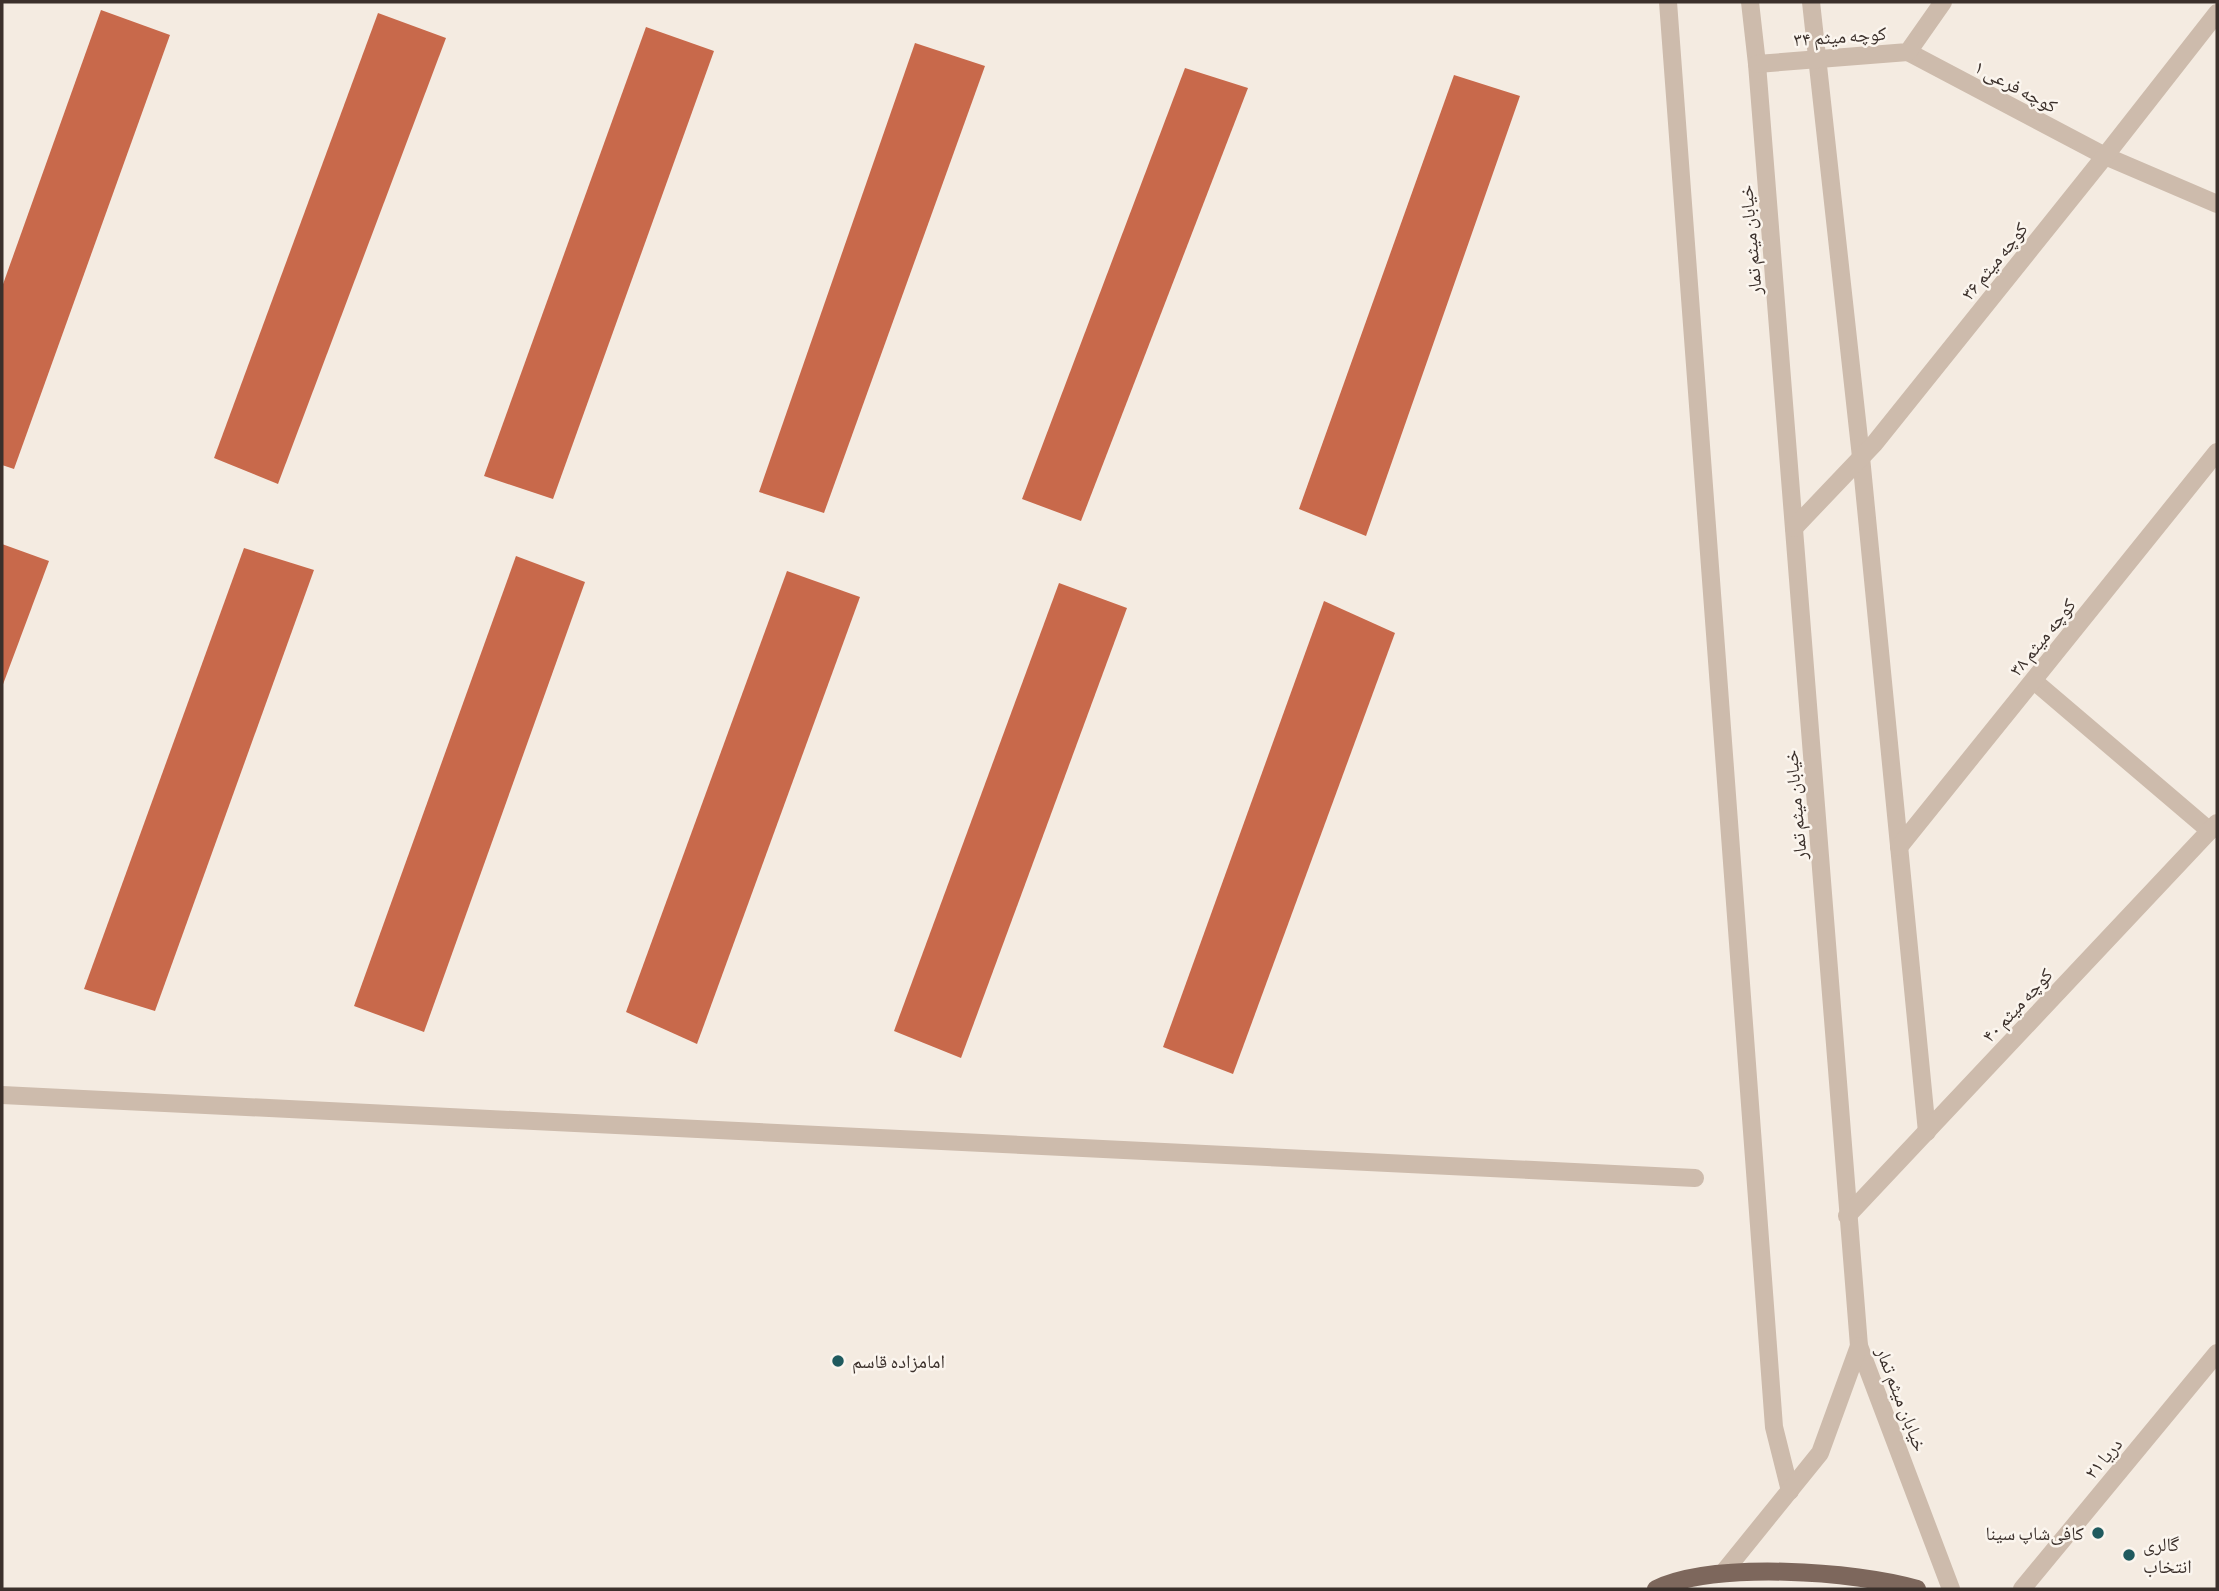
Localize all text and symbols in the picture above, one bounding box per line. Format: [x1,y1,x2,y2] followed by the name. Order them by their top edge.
[1793,25,1887,52] street label: کوچه میثم ۳۴
[1970,58,2060,118] street label: کوچه فرعی ۱
[1737,184,1768,297] street label: خیابان میثم تمار
[1958,220,2033,305] street label: کوچه میثم ۳۶
[2006,596,2081,681] street label: کوچه میثم ۳۸
[1782,749,1813,862] street label: خیابان میثم تمار
[1979,965,2058,1048] street label: کوچه میثم ۴۰
[1870,1344,1929,1455] street label: خیابان میثم تمار
[830,1353,846,1369] marker: امامزاده قاسم
[852,1353,945,1374] place label: امامزاده قاسم
[2082,1435,2127,1484] street label: دریا ۲۱
[1985,1525,2084,1545] place label: کافی‌شاپ سینا
[2090,1525,2106,1541] marker: کافی‌شاپ سینا
[2143,1536,2192,1578] place label: گالری انتخاب
[2121,1547,2137,1563] marker: گالری انتخاب

